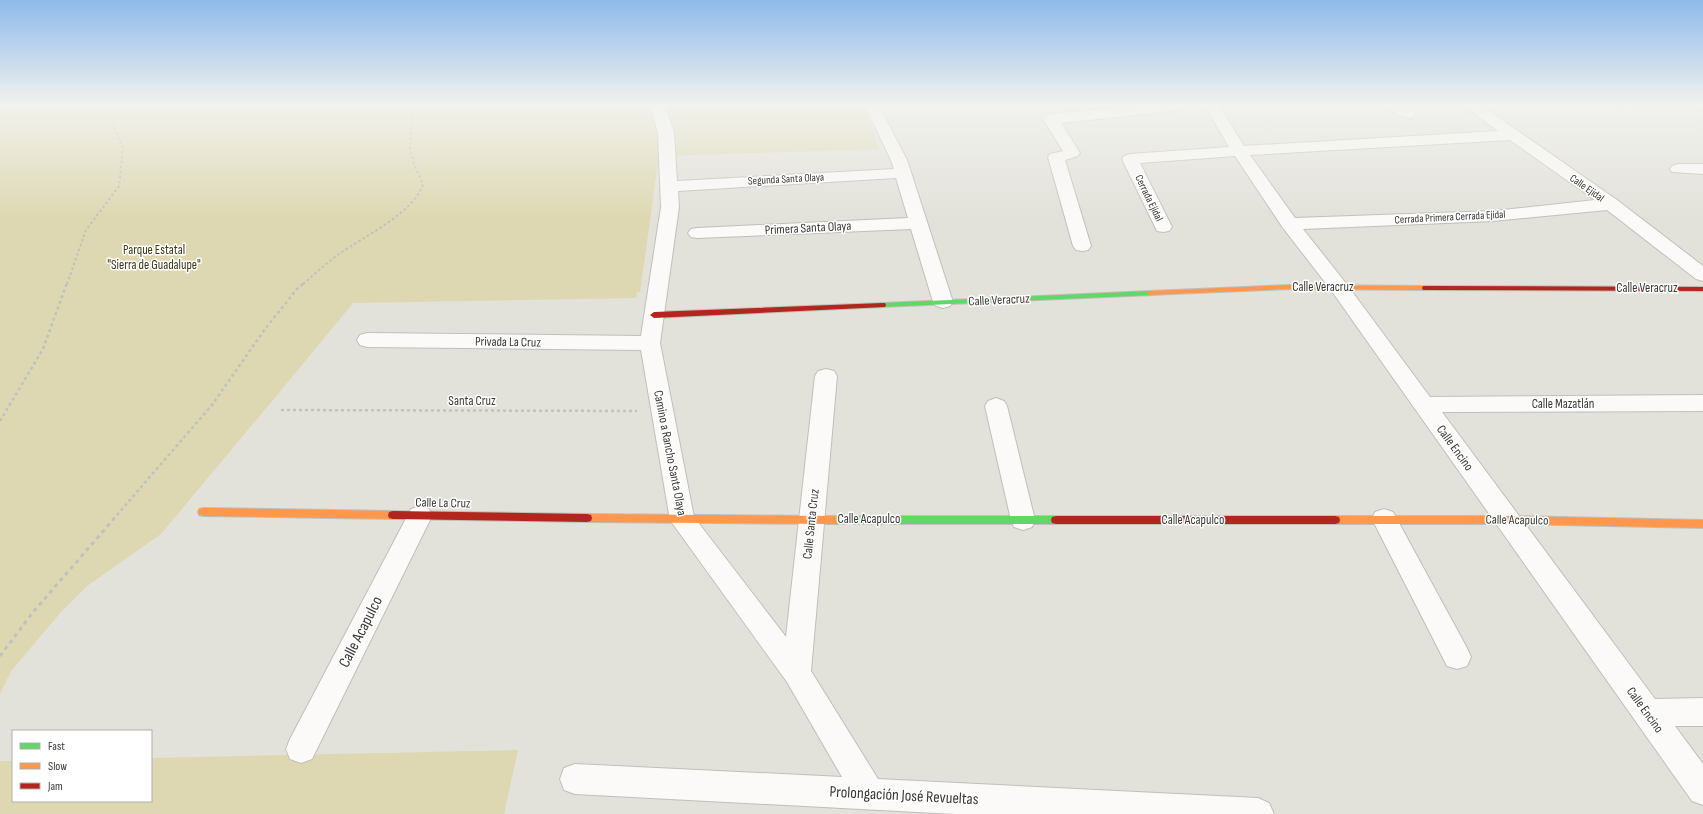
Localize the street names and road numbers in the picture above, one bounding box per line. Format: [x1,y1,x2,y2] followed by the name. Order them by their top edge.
[748,171,824,187] street label: Segunda Santa Olaya
[1567,171,1607,205] street label: Calle Ejidal
[1132,173,1166,223] street label: Cerrada Ejidal
[1394,208,1506,226] street label: Cerrada Primera Cerrada Ejidal
[764,218,852,238] street label: Primera Santa Olaya
[1292,279,1354,295] street label: Calle Veracruz
[1616,280,1678,296] street label: Calle Veracruz
[968,290,1030,310] street label: Calle Veracruz
[475,333,541,351] street label: Privada La Cruz
[650,389,690,517] street label: Camino a Rancho Santa Olaya
[448,393,496,409] street label: Santa Cruz
[1532,396,1594,412] street label: Calle Mazatlán
[1433,422,1477,474] street label: Calle Encino
[799,488,823,560] street label: Calle Santa Cruz
[415,495,471,511] street label: Calle La Cruz
[838,511,900,527] street label: Calle Acapulco
[1485,511,1549,529] street label: Calle Acapulco
[1162,512,1224,528] street label: Calle Acapulco
[335,593,387,671] street label: Calle Acapulco
[1623,684,1667,736] street label: Calle Encino
[829,783,979,809] street label: Prolongación José Revueltas

